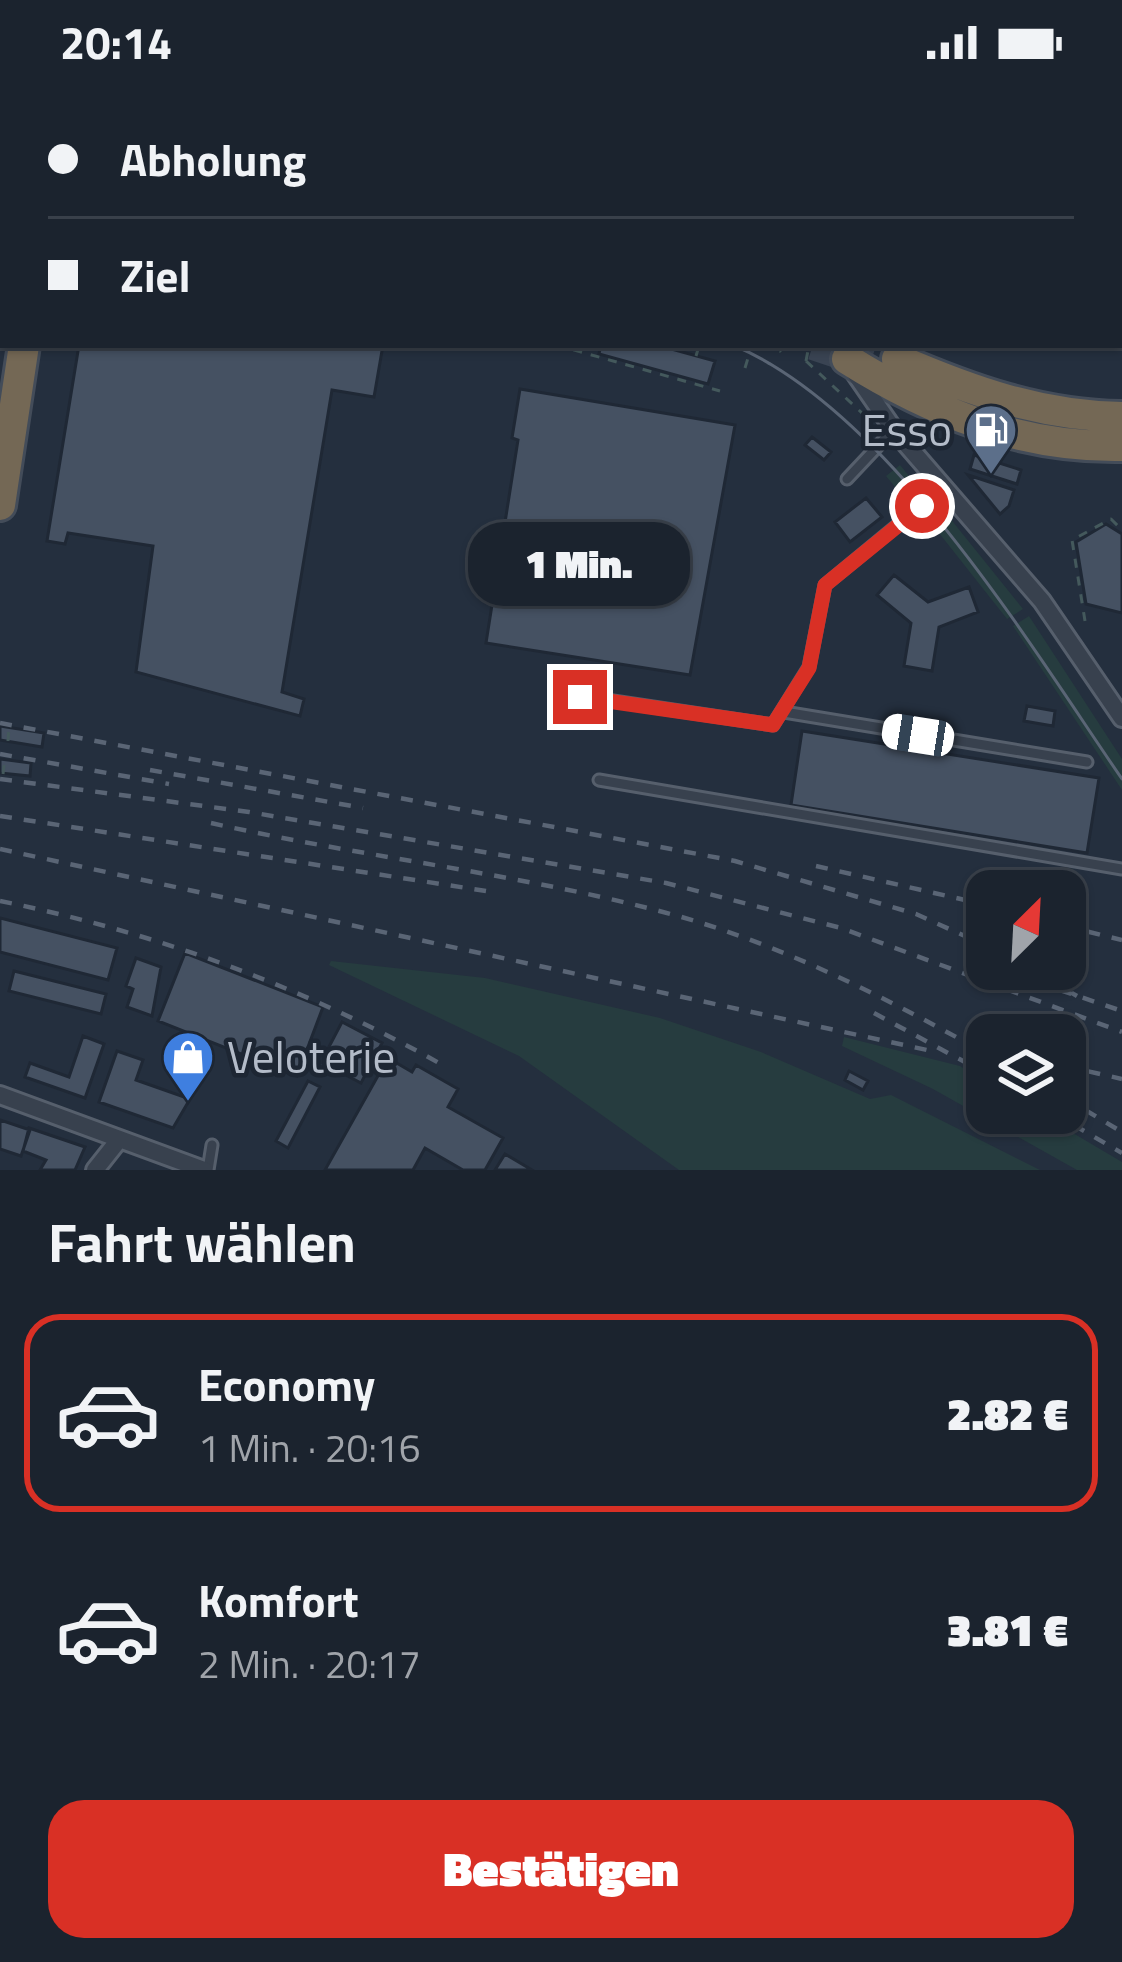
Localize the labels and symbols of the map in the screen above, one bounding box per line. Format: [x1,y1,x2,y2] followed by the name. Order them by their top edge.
[862,395,952,463] place label: Esso
[963,402,1019,476] fuel station icon: Esso
[895,479,949,533] route start
[469,523,691,607] callout: 1 Min.
[553,670,607,724] route end
[880,712,956,758] car
[966,870,1086,990] north arrow
[227,1022,395,1090] place label: Veloterie
[160,1029,216,1103] shop icon: Veloterie

